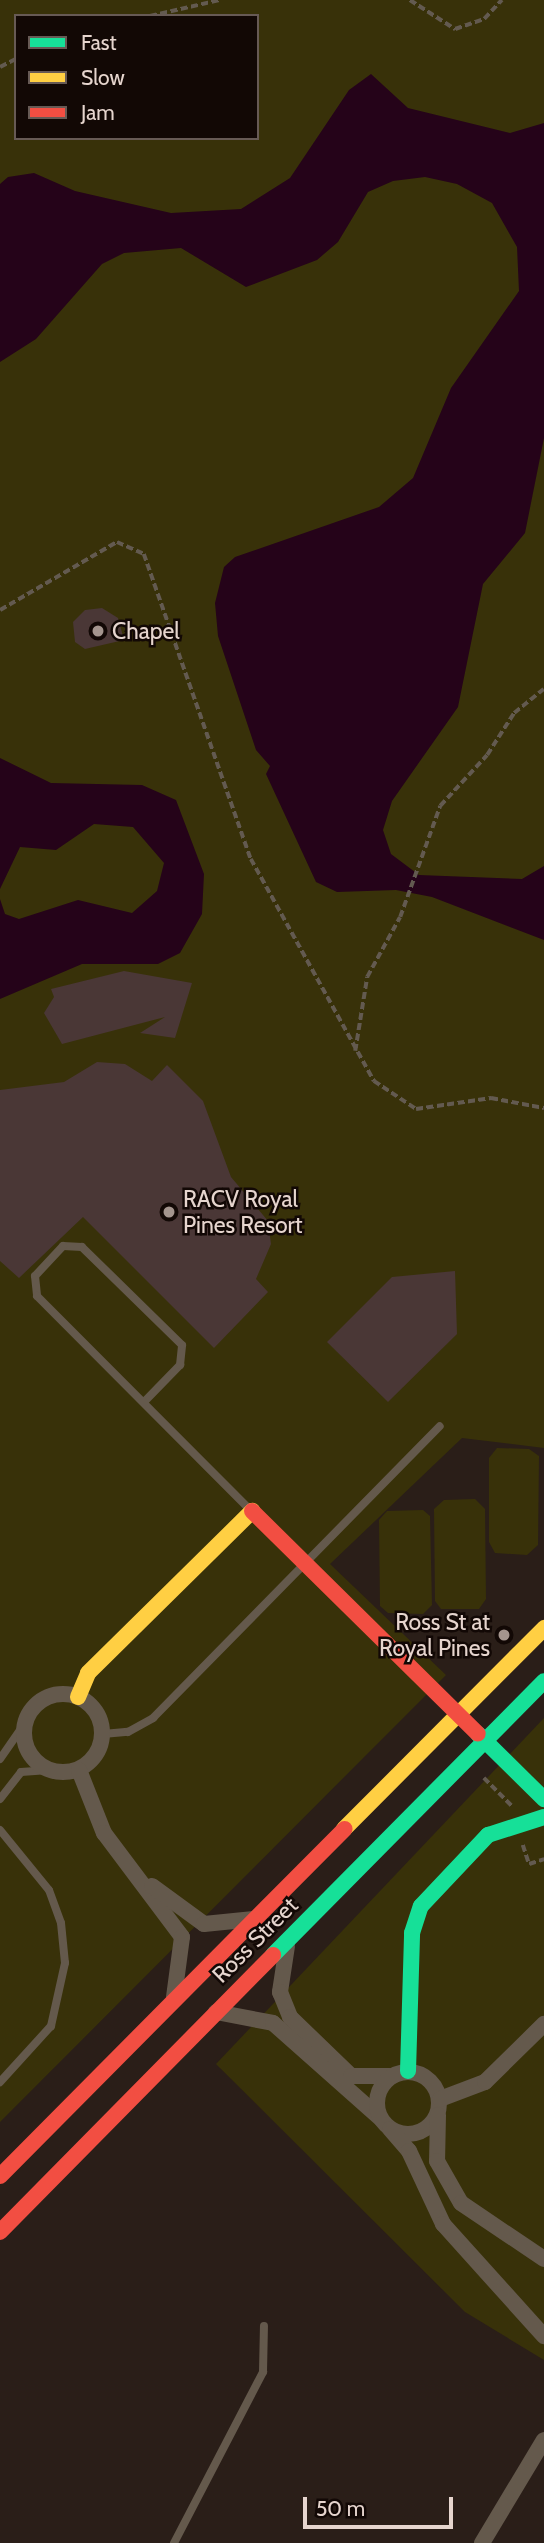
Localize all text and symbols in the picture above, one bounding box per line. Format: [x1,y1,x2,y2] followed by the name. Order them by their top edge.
[14,14,259,140] legend
[81,30,117,55] text: Fast
[81,65,125,90] text: Slow
[81,100,115,125] text: Jam
[112,617,180,645] place label: Chapel
[90,623,106,639] marker: Chapel
[183,1185,303,1239] place label: RACV Royal Pines Resort
[161,1204,177,1220] marker: RACV Royal Pines Resort
[379,1608,490,1662] place label: Ross St at Royal Pines
[496,1627,512,1643] marker: Ross St at Royal Pines
[207,1892,303,1988] street label: Ross Street
[306,2484,456,2528] scale bar
[316,2496,365,2521] text: 50 m

